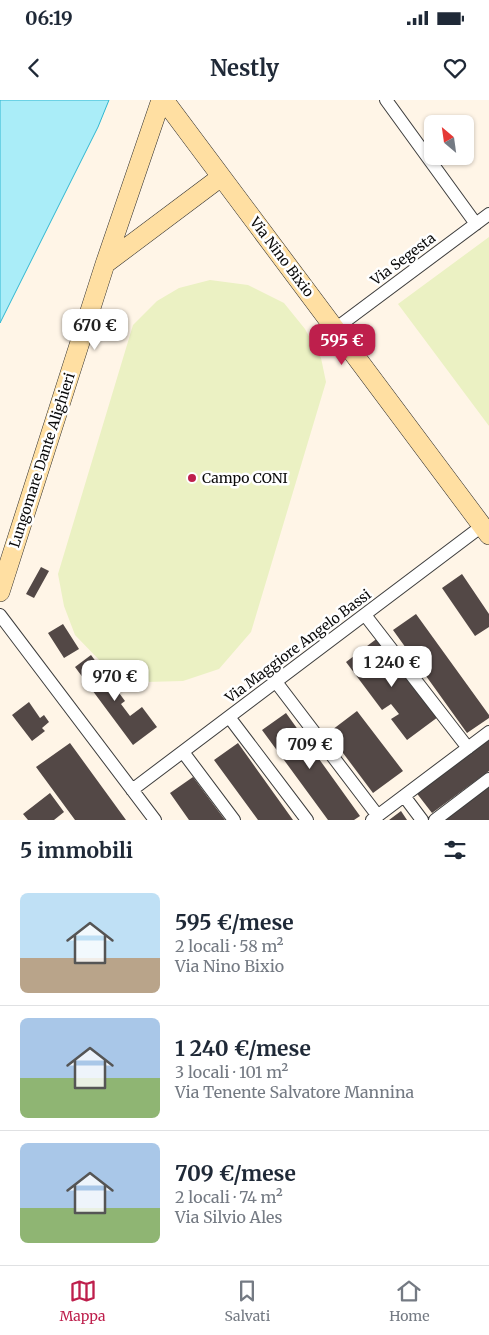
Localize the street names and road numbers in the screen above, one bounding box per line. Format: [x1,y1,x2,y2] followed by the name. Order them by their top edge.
[245,213,318,301] street label: Via Nino Bixio
[366,229,439,290] street label: Via Segesta
[5,370,79,550] street label: Lungomare Dante Alighieri
[221,585,375,707] street label: Via Maggiore Angelo Bassi

